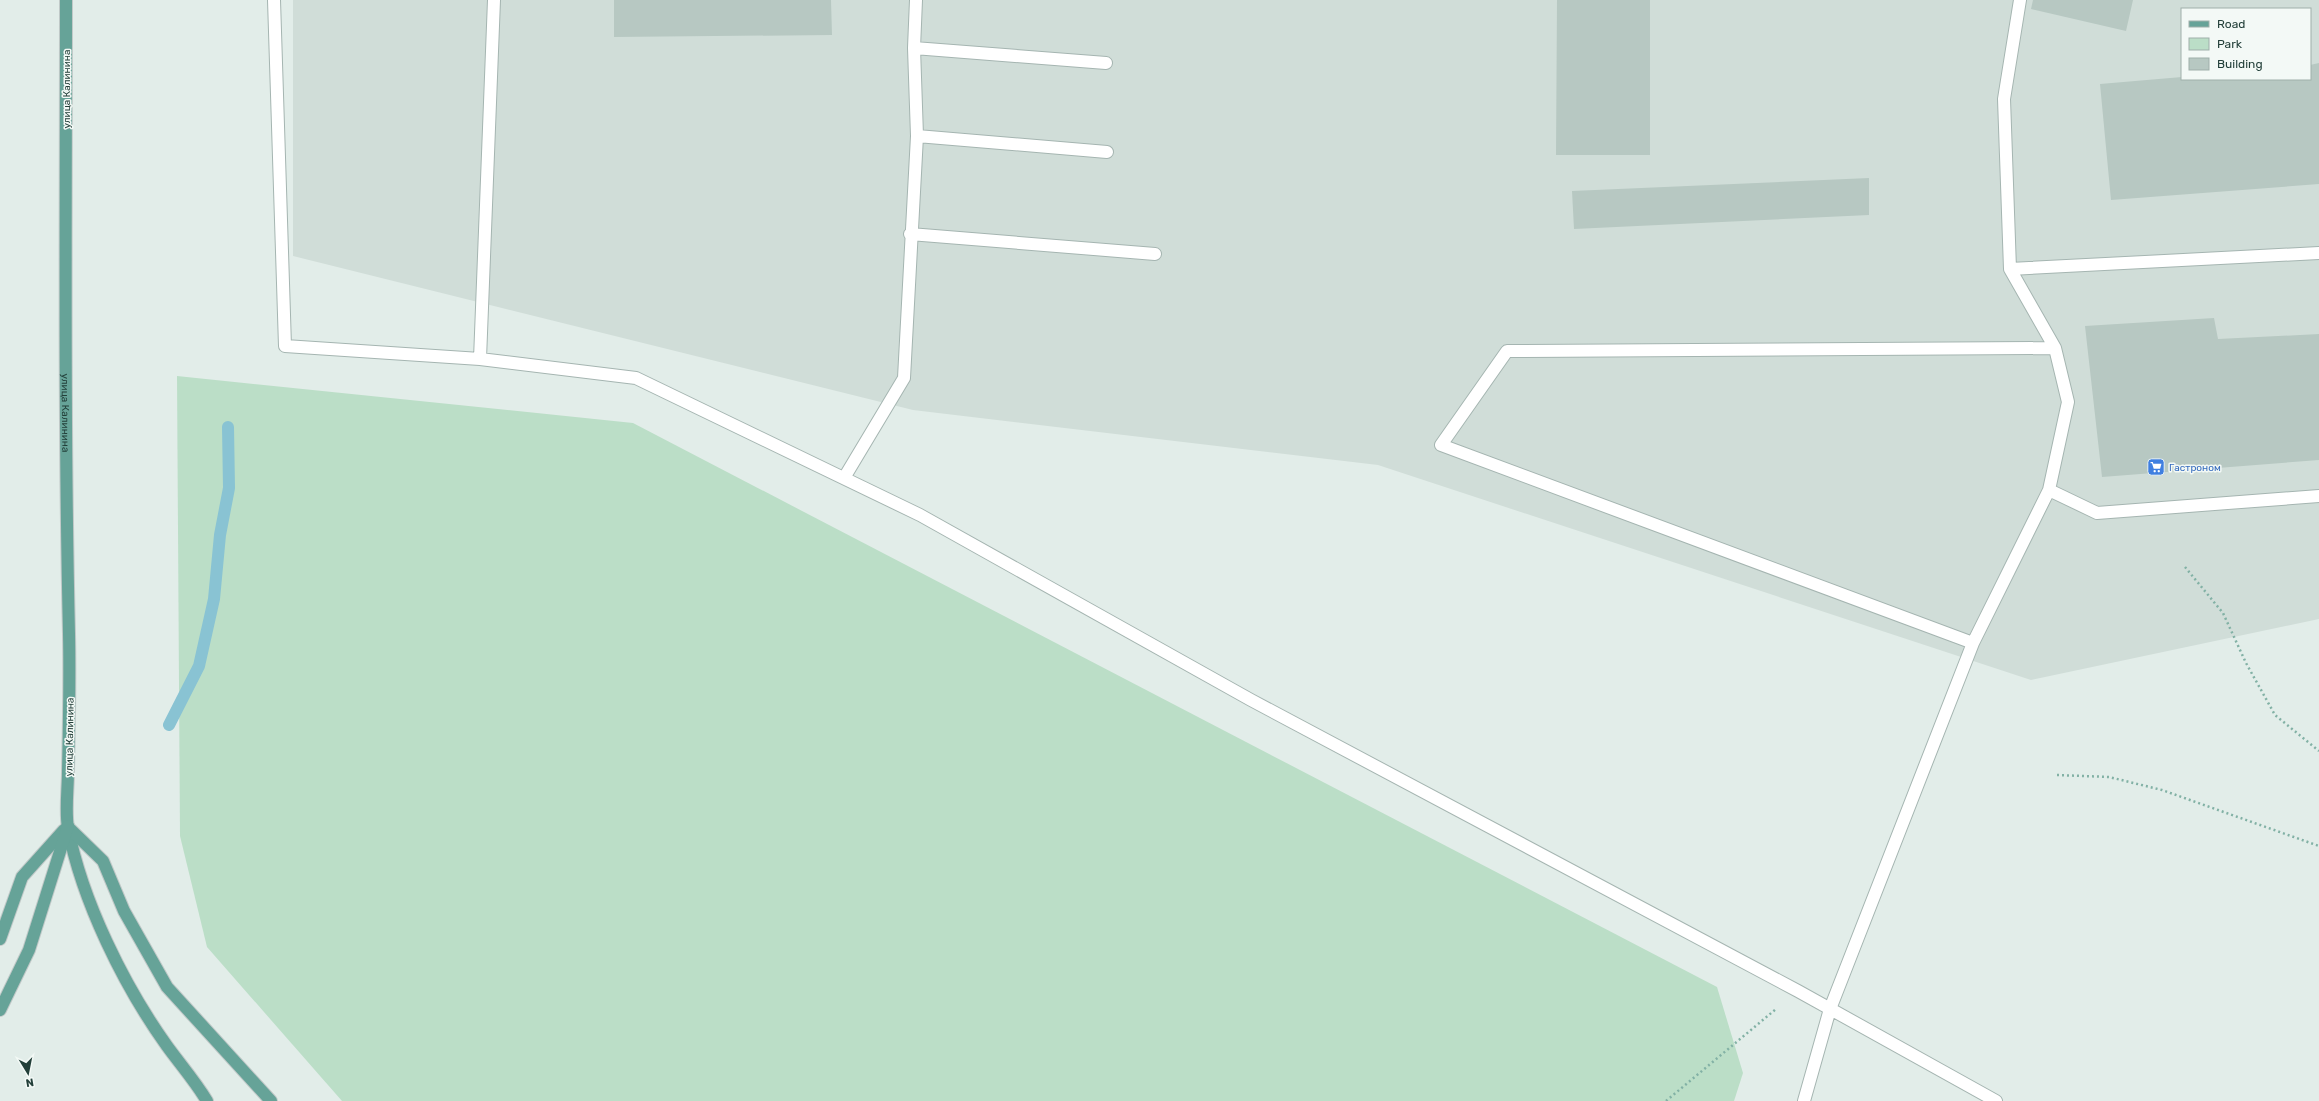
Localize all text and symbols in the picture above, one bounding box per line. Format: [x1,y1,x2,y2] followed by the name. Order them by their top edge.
[2181,8,2311,80] legend
[2217,17,2245,31] text: Road
[2217,37,2243,51] text: Park
[61,50,73,128] street label: улица Калинина
[2217,57,2263,71] text: Building
[59,374,71,453] street label: улица Калинина
[2146,457,2166,477] supermarket icon: Гастроном
[2169,462,2221,474] place label: Гастроном
[63,698,77,777] street label: улица Калинина
[8,1053,48,1093] north arrow
[25,1075,35,1089] text: N

